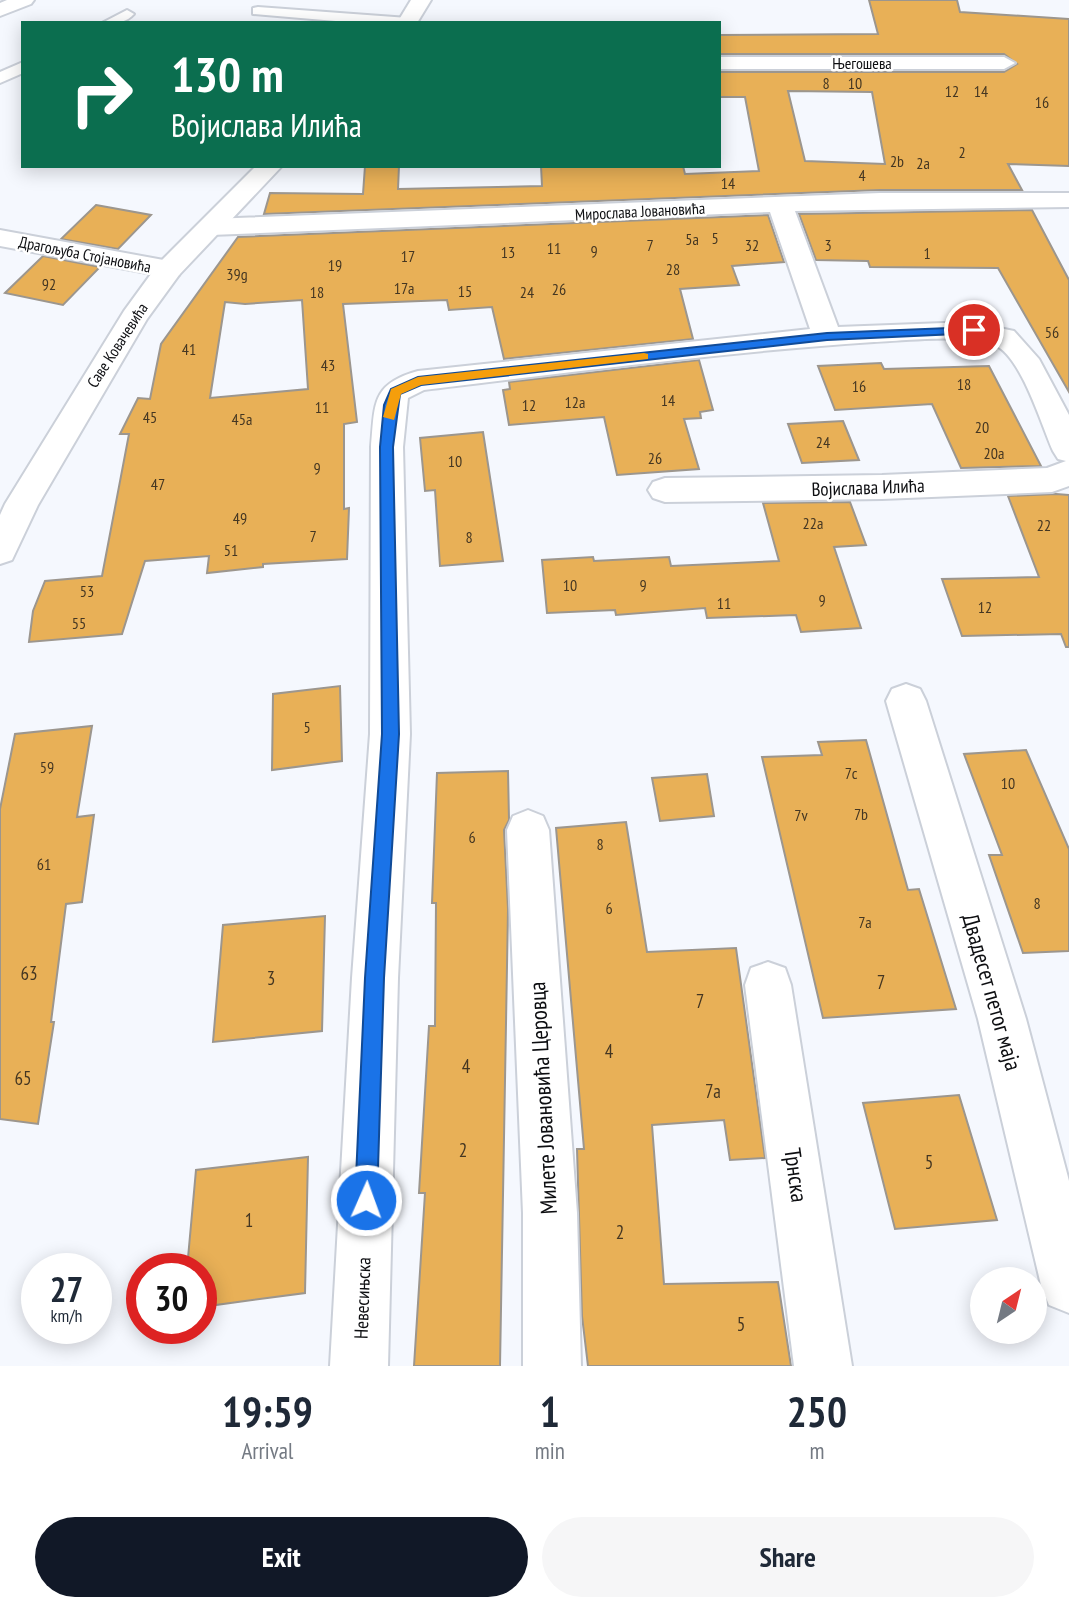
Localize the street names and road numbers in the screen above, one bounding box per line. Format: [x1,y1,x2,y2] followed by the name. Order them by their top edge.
[832,53,892,73] street label: Његошева
[574,198,706,224] street label: Мирослава Јовановића
[17,231,153,277] street label: Драгољуба Стојановића
[82,299,152,391] street label: Саве Ковачевића
[811,473,925,501] street label: Војислава Илића
[956,910,1029,1074] street label: Двадесет петог маја
[522,981,563,1215] street label: Милете Јовановића Церовца
[778,1146,815,1204] street label: Трнска
[349,1257,375,1339] street label: Невесињска

